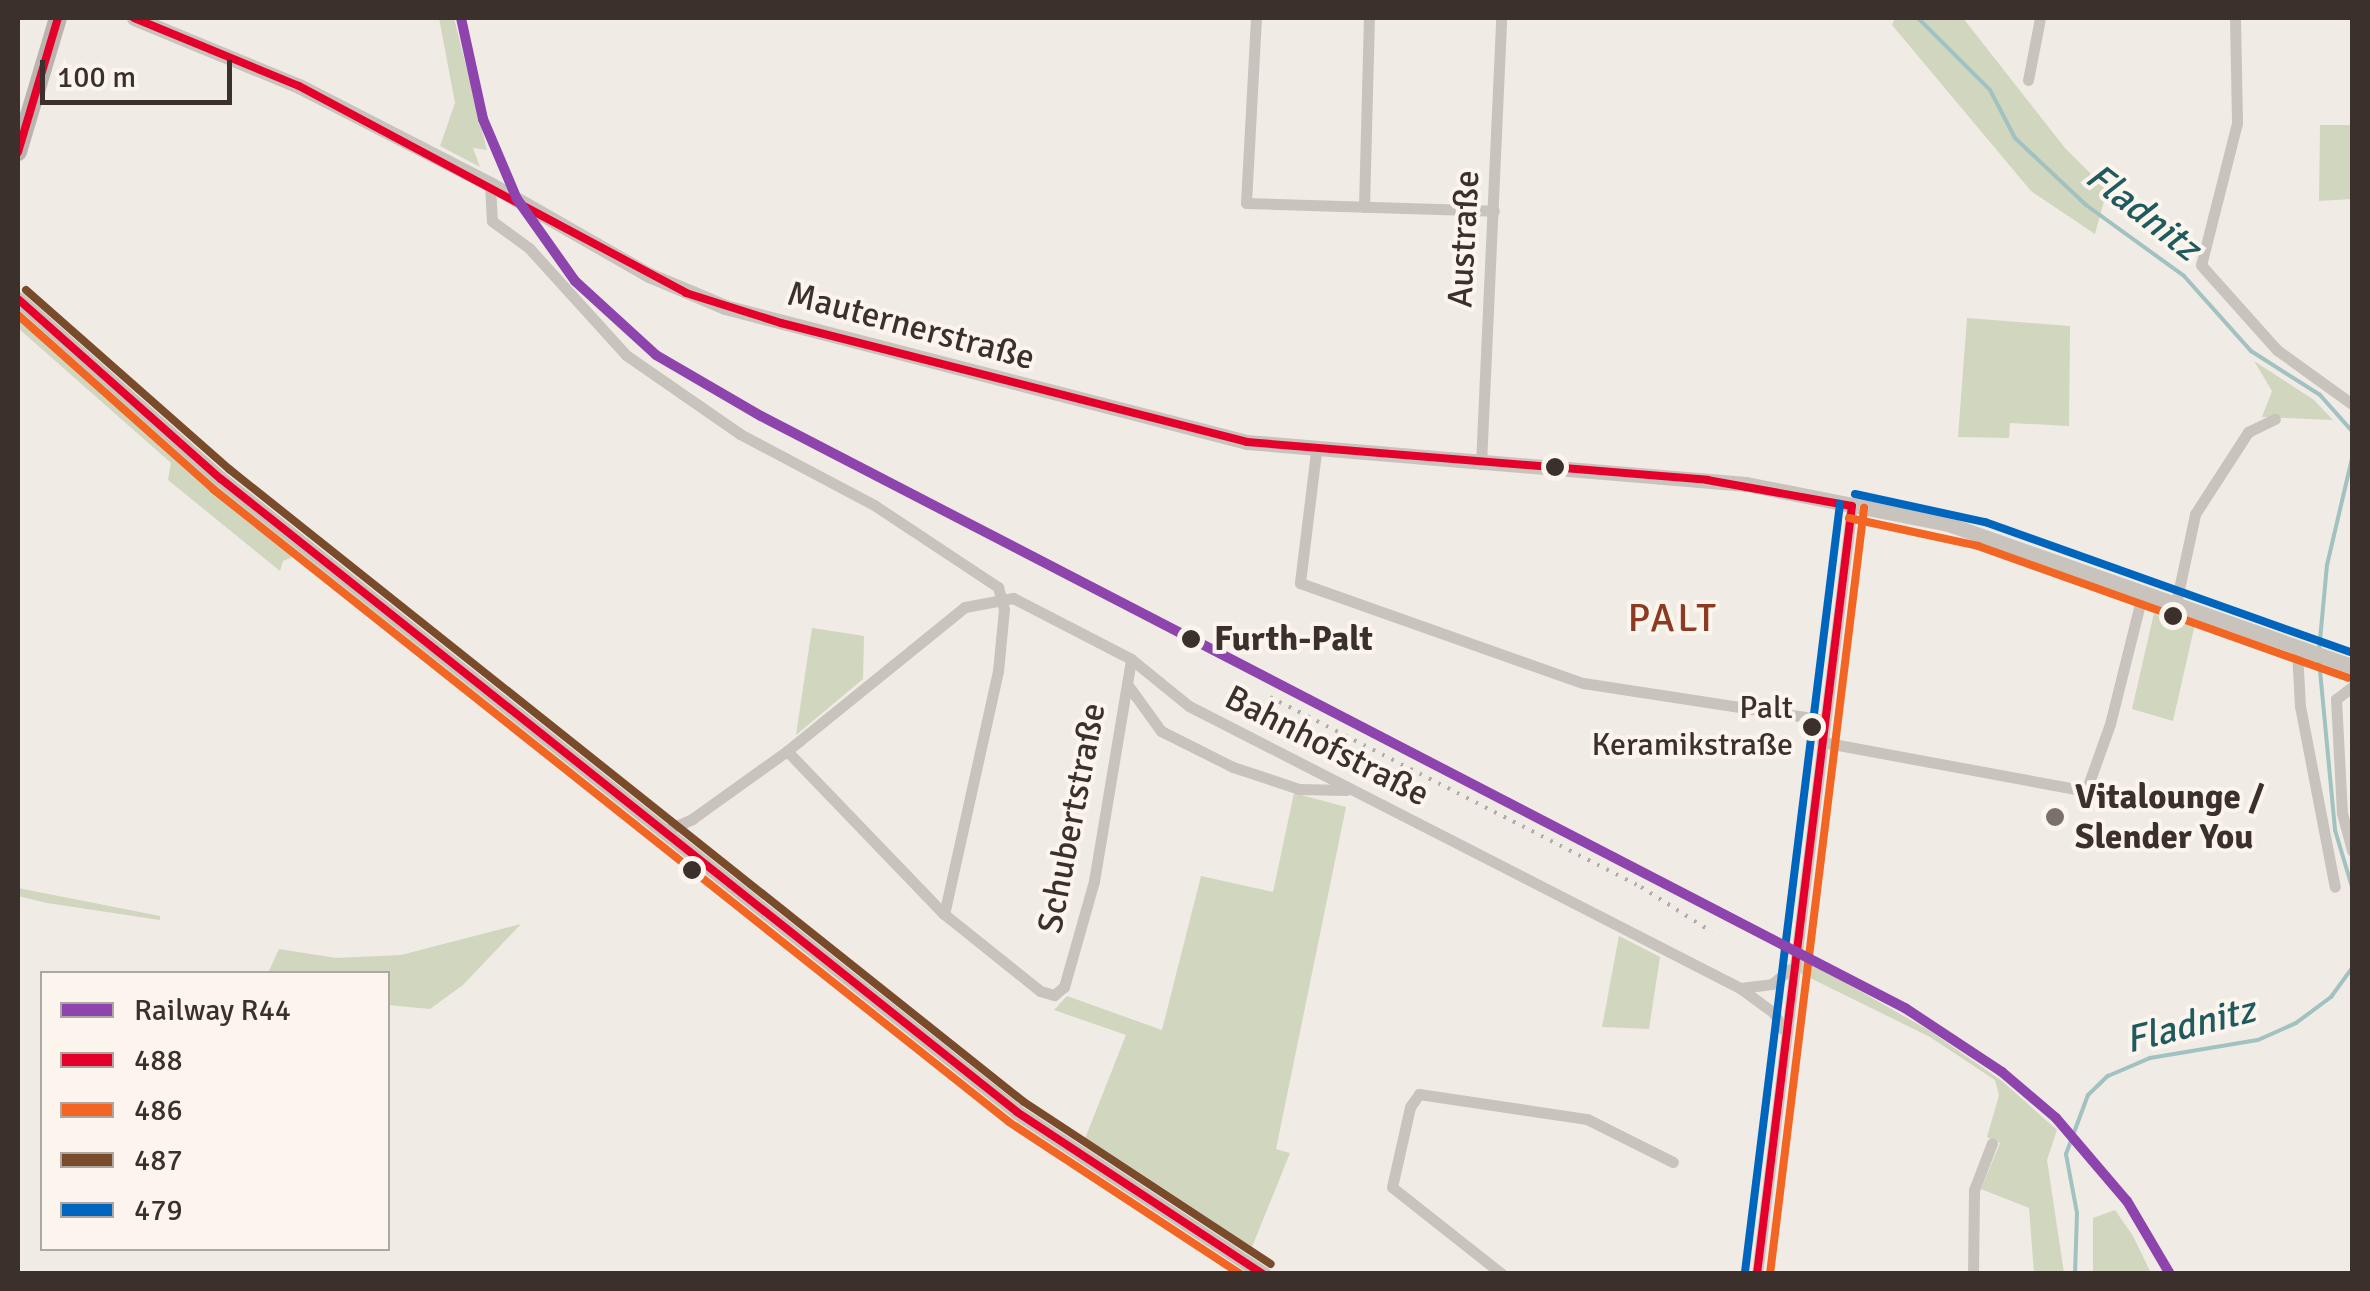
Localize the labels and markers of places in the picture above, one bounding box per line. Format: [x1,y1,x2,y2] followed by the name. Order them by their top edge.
[1545,457,1565,477] unlabelled marker
[2163,606,2183,626] unlabelled marker
[1214,618,1373,660] place label: Furth-Palt
[1178,626,1204,652] marker: Furth-Palt
[1591,690,1793,765] place label: Palt Keramikstraße
[1802,717,1822,737] marker: Palt Keramikstraße
[2075,776,2264,858] place label: Vitalounge / Slender You
[2044,806,2066,828] marker: Vitalounge / Slender You
[682,860,702,880] unlabelled marker

